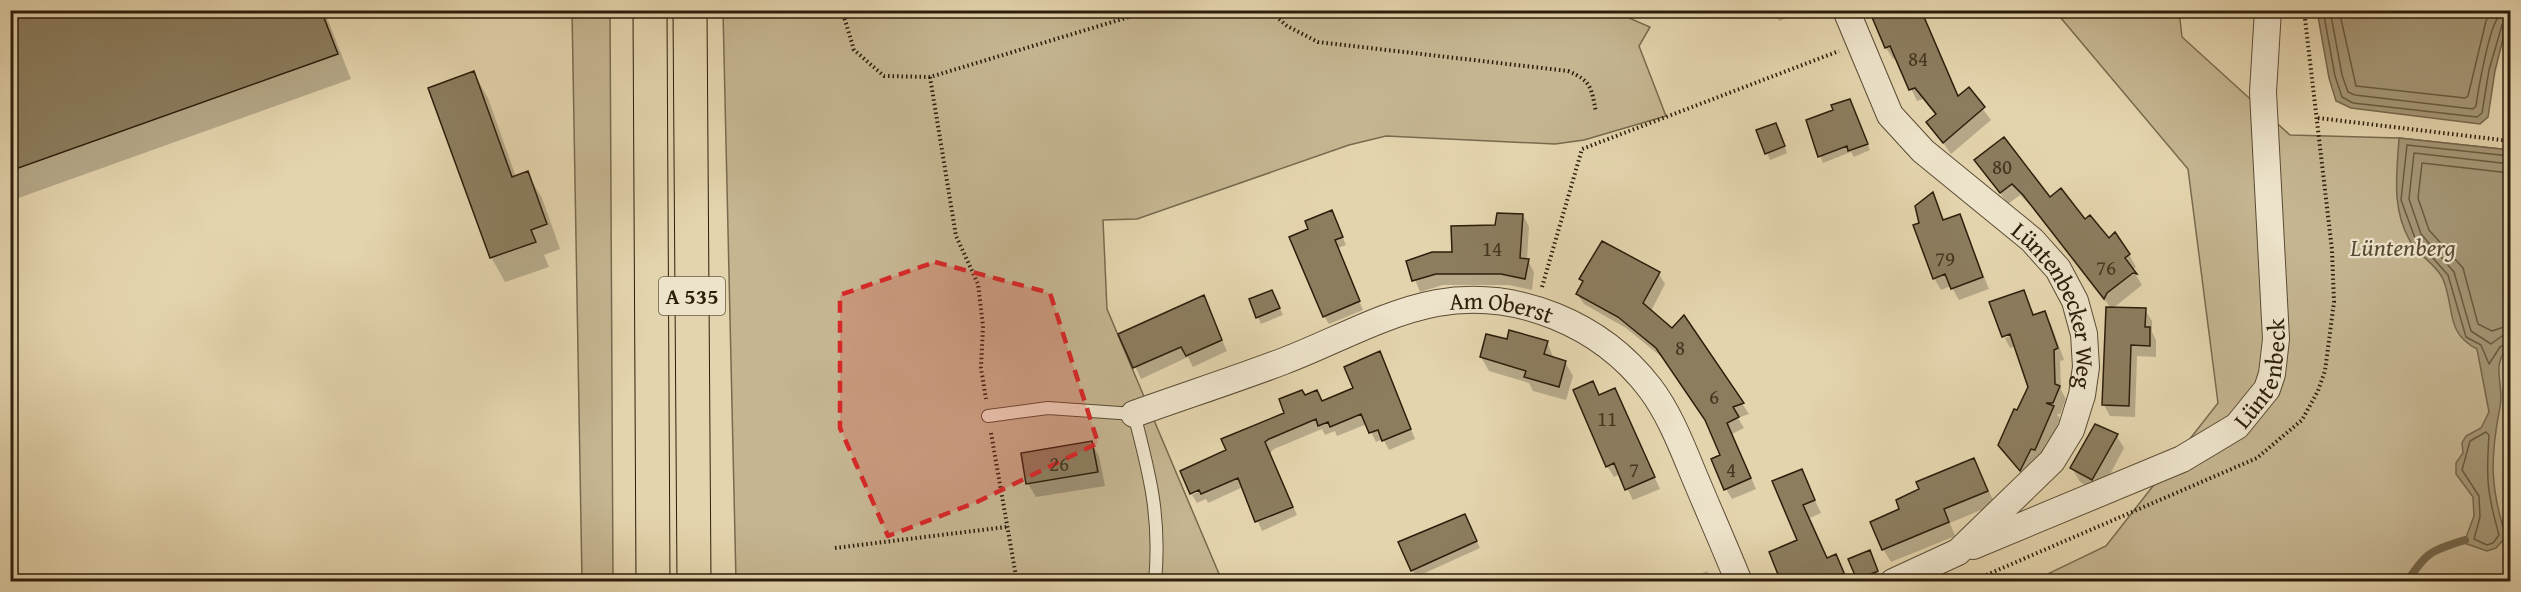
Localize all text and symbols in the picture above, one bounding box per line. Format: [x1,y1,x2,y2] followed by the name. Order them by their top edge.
[1908,43,1928,74] house number: 84
[1992,151,2012,182] house number: 80
[2004,213,2104,392] street label: Lüntenbecker Weg
[2349,230,2456,265] park label: Lüntenberg
[1482,233,1502,264] house number: 14
[1935,243,1955,274] house number: 79
[2096,252,2116,283] house number: 76
[659,277,725,315] road number: A 535
[1448,282,1559,332] street label: Am Oberst
[2224,317,2294,436] street label: Lüntenbeck
[1675,332,1685,363] house number: 8
[1709,381,1719,412] house number: 6
[1597,403,1617,434] house number: 11
[1049,448,1069,479] house number: 26
[1629,454,1639,485] house number: 7
[1726,454,1736,485] house number: 4

